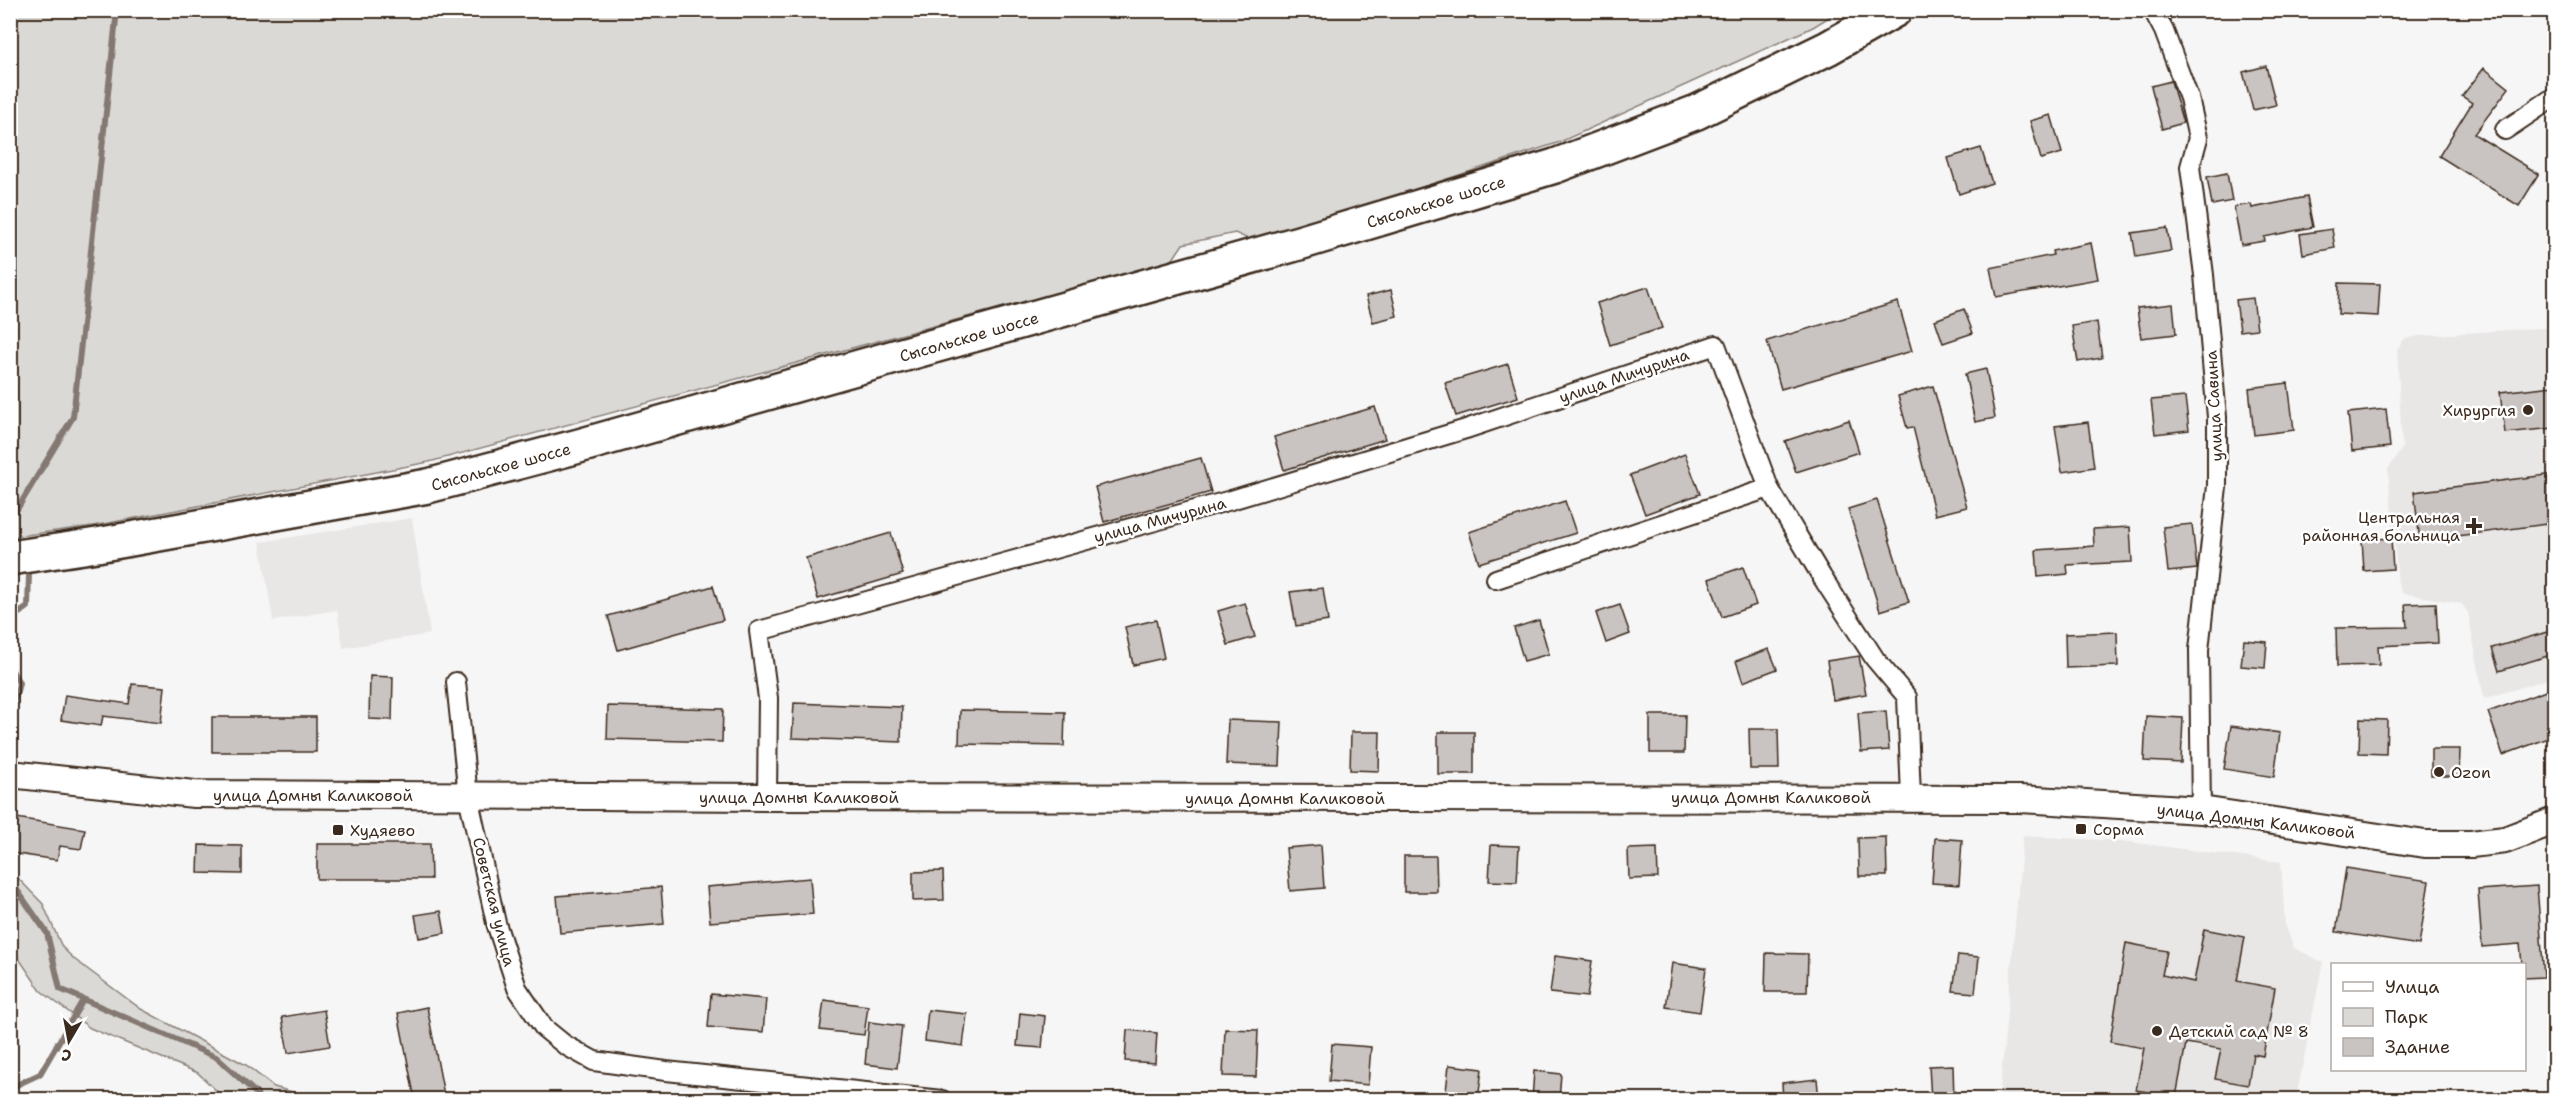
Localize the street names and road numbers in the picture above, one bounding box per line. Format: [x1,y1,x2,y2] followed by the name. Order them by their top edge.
[1364,171,1508,233] street label: Сысольское шоссе
[897,307,1041,367] street label: Сысольское шоссе
[1556,344,1692,408] street label: улица Мичурина
[2201,350,2227,462] street label: улица Савина
[429,438,573,496] street label: Сысольское шоссе
[1092,492,1228,548] street label: улица Мичурина
[213,785,413,806] street label: улица Домны Каликовой
[699,787,899,808] street label: улица Домны Каликовой
[1671,787,1871,808] street label: улица Домны Каликовой
[1185,788,1385,809] street label: улица Домны Каликовой
[2156,798,2356,844] street label: улица Домны Каликовой
[468,835,520,969] street label: Советская улица

